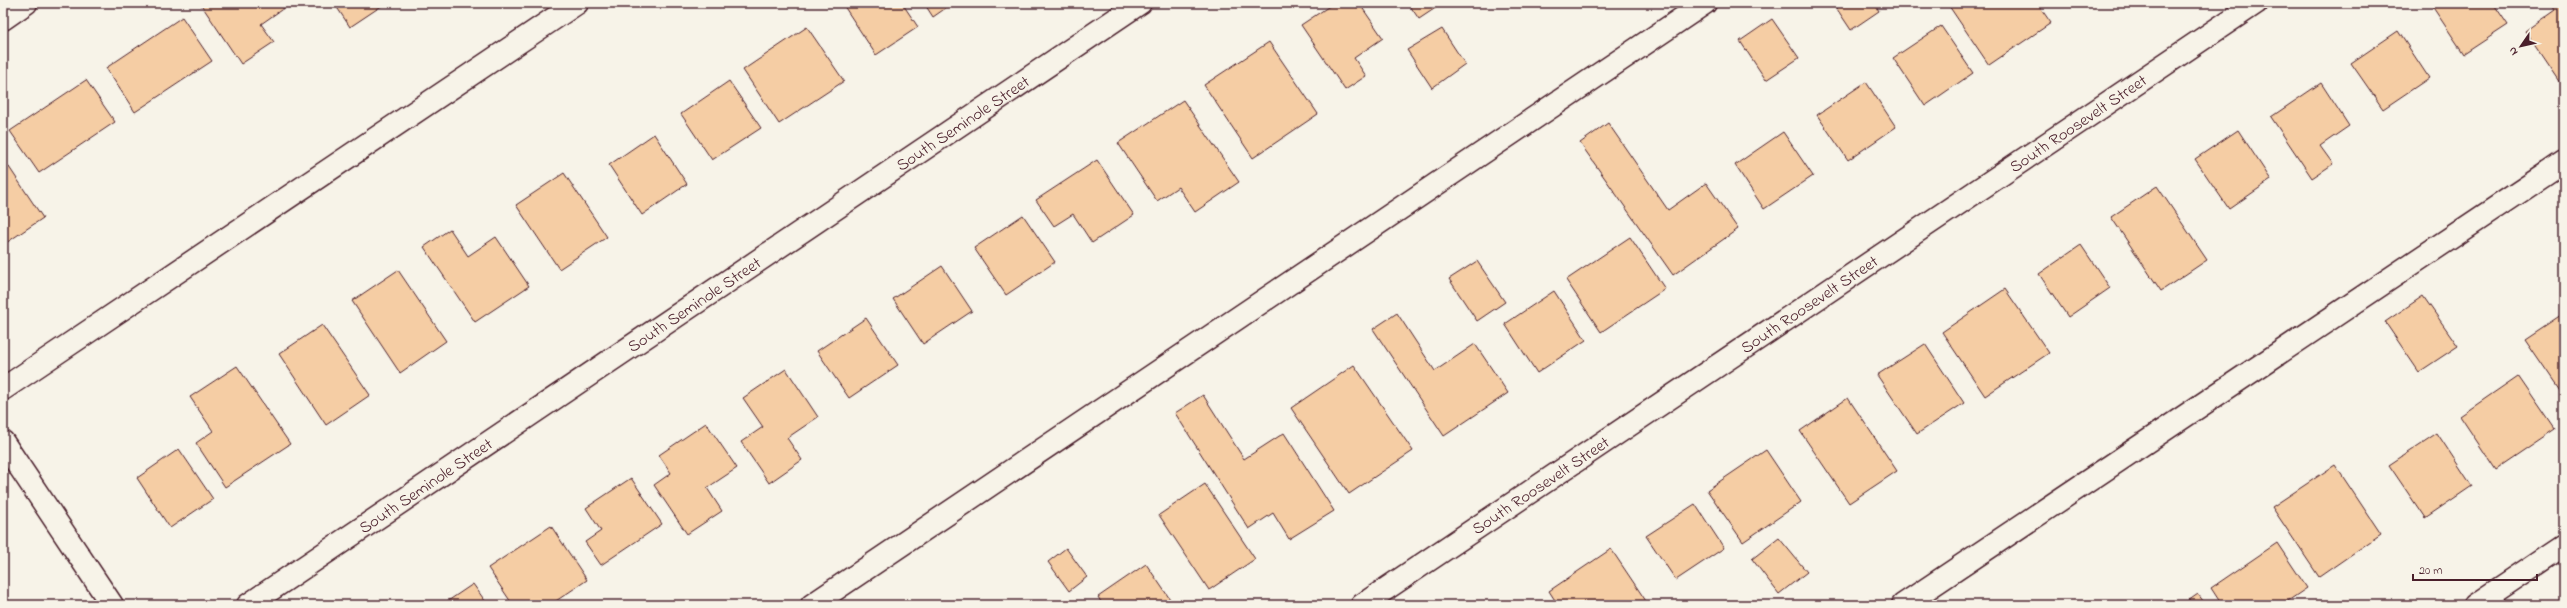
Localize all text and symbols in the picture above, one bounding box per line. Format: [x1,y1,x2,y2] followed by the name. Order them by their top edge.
[2501,26,2541,66] north arrow
[2505,43,2522,59] text: N
[2005,69,2153,180] street label: South Roosevelt Street
[891,70,1036,178] street label: South Seminole Street
[1736,250,1884,361] street label: South Roosevelt Street
[623,251,767,359] street label: South Seminole Street
[1467,431,1615,542] street label: South Roosevelt Street
[354,432,498,541] street label: South Seminole Street
[2413,556,2537,582] scale bar
[2419,562,2442,580] text: 20 m

